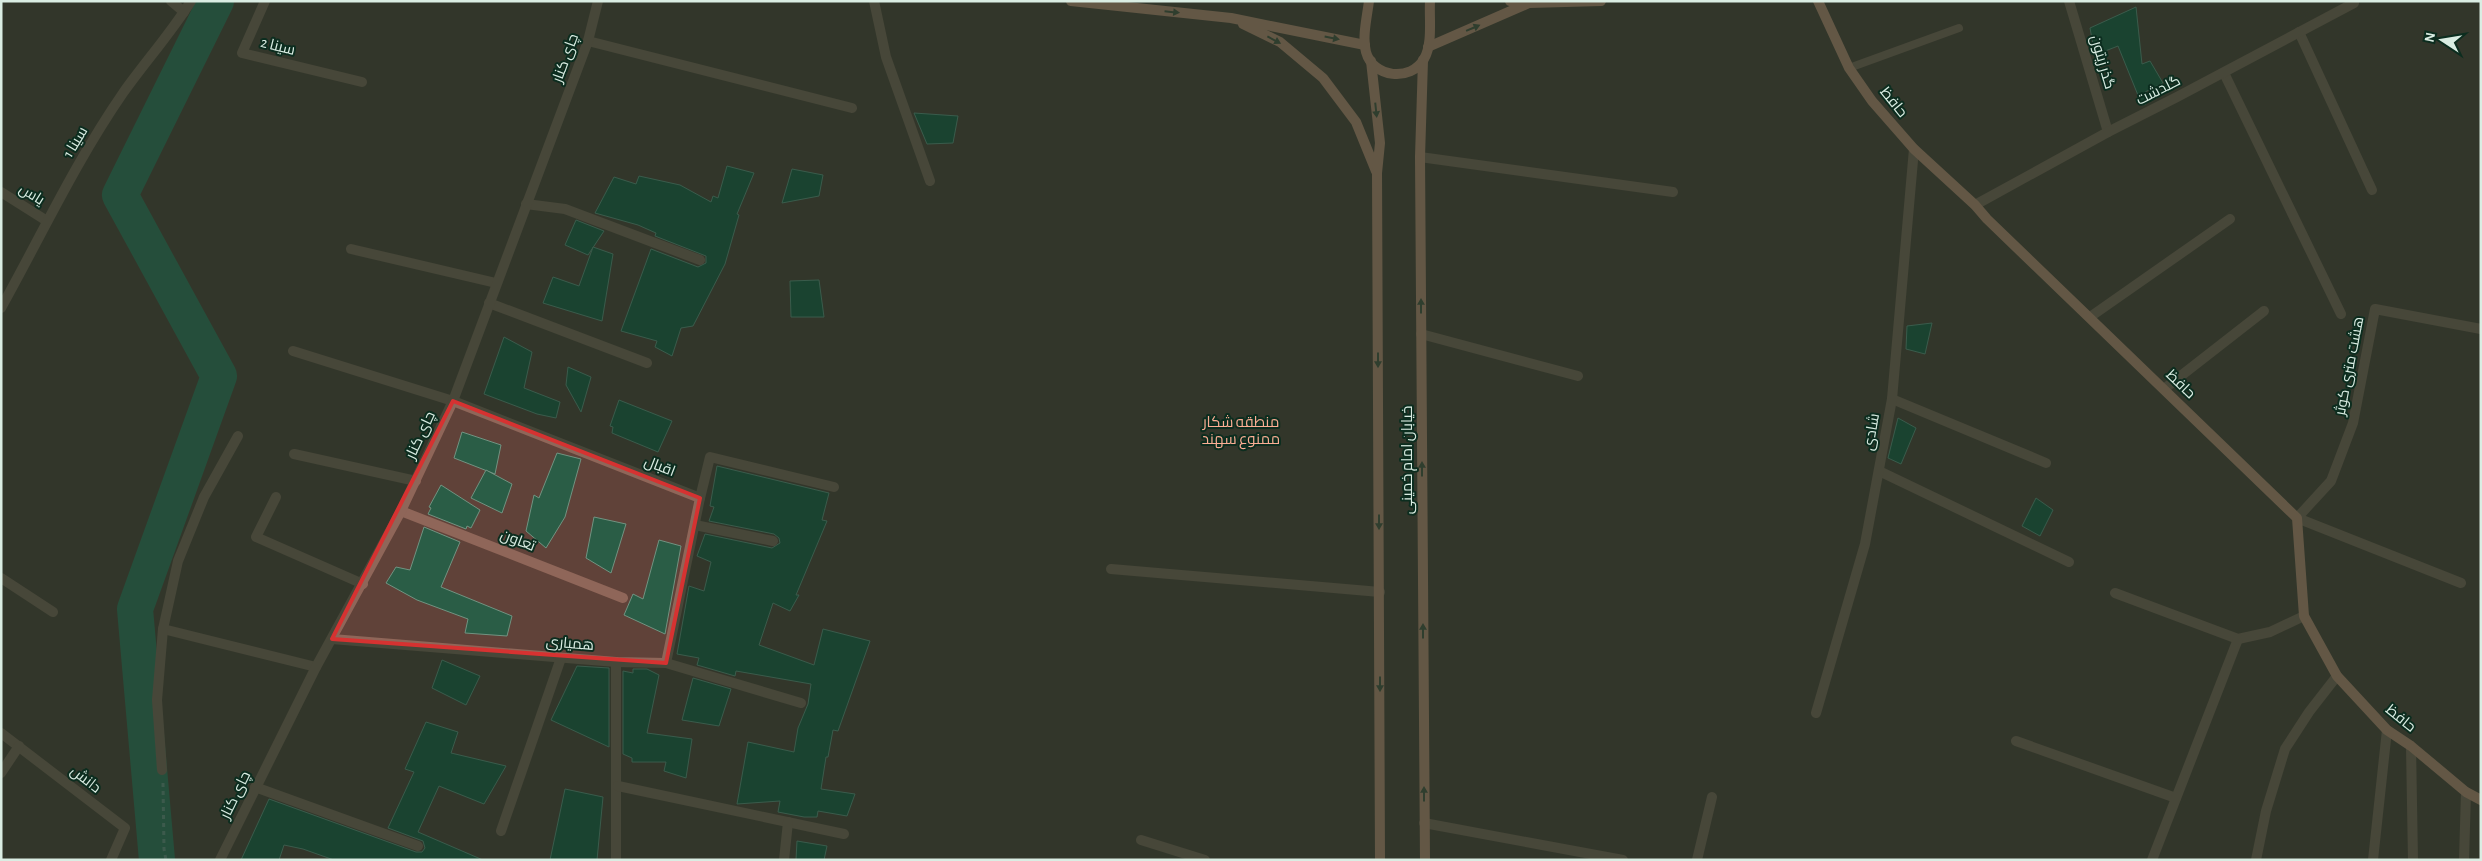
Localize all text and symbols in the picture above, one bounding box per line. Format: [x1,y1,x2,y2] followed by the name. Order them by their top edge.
[1164,8,1180,16] one-way arrow
[2417,15,2467,65] north arrow
[1466,23,1480,31] one-way arrow
[2422,31,2438,44] text: N
[549,32,583,86] street label: چای کنار
[2086,33,2117,91] street label: گذر زیتون
[1325,34,1340,42] one-way arrow
[259,35,297,58] street label: سینا 2
[1267,35,1281,44] one-way arrow
[2133,72,2183,108] street label: گلدشت
[1877,84,1910,120] street label: حافظ
[1372,102,1380,118] one-way arrow
[60,124,90,160] street label: سینا 1
[15,181,47,210] street label: یاس
[1417,298,1425,314] one-way arrow
[2331,315,2368,418] street label: هشت متری کوثر
[1374,352,1382,368] one-way arrow
[2163,367,2198,401] street label: حافظ
[1400,406,1417,514] street label: خیابان امام خمینی
[402,409,440,463] street label: چای کنار
[1860,412,1884,452] street label: شادی
[1202,414,1280,450] park label: منطقه شکار ممنوع سهند
[642,454,677,480] street label: اقبال
[1418,460,1426,476] one-way arrow
[1375,514,1383,530] one-way arrow
[498,527,537,556] street label: تعاون
[1419,623,1427,639] one-way arrow
[545,634,595,655] street label: همیاری
[1376,677,1384,693] one-way arrow
[2383,702,2419,735] street label: حافظ
[66,762,104,797] street label: دانش
[217,769,255,823] street label: چای کنار
[1420,785,1428,801] one-way arrow

